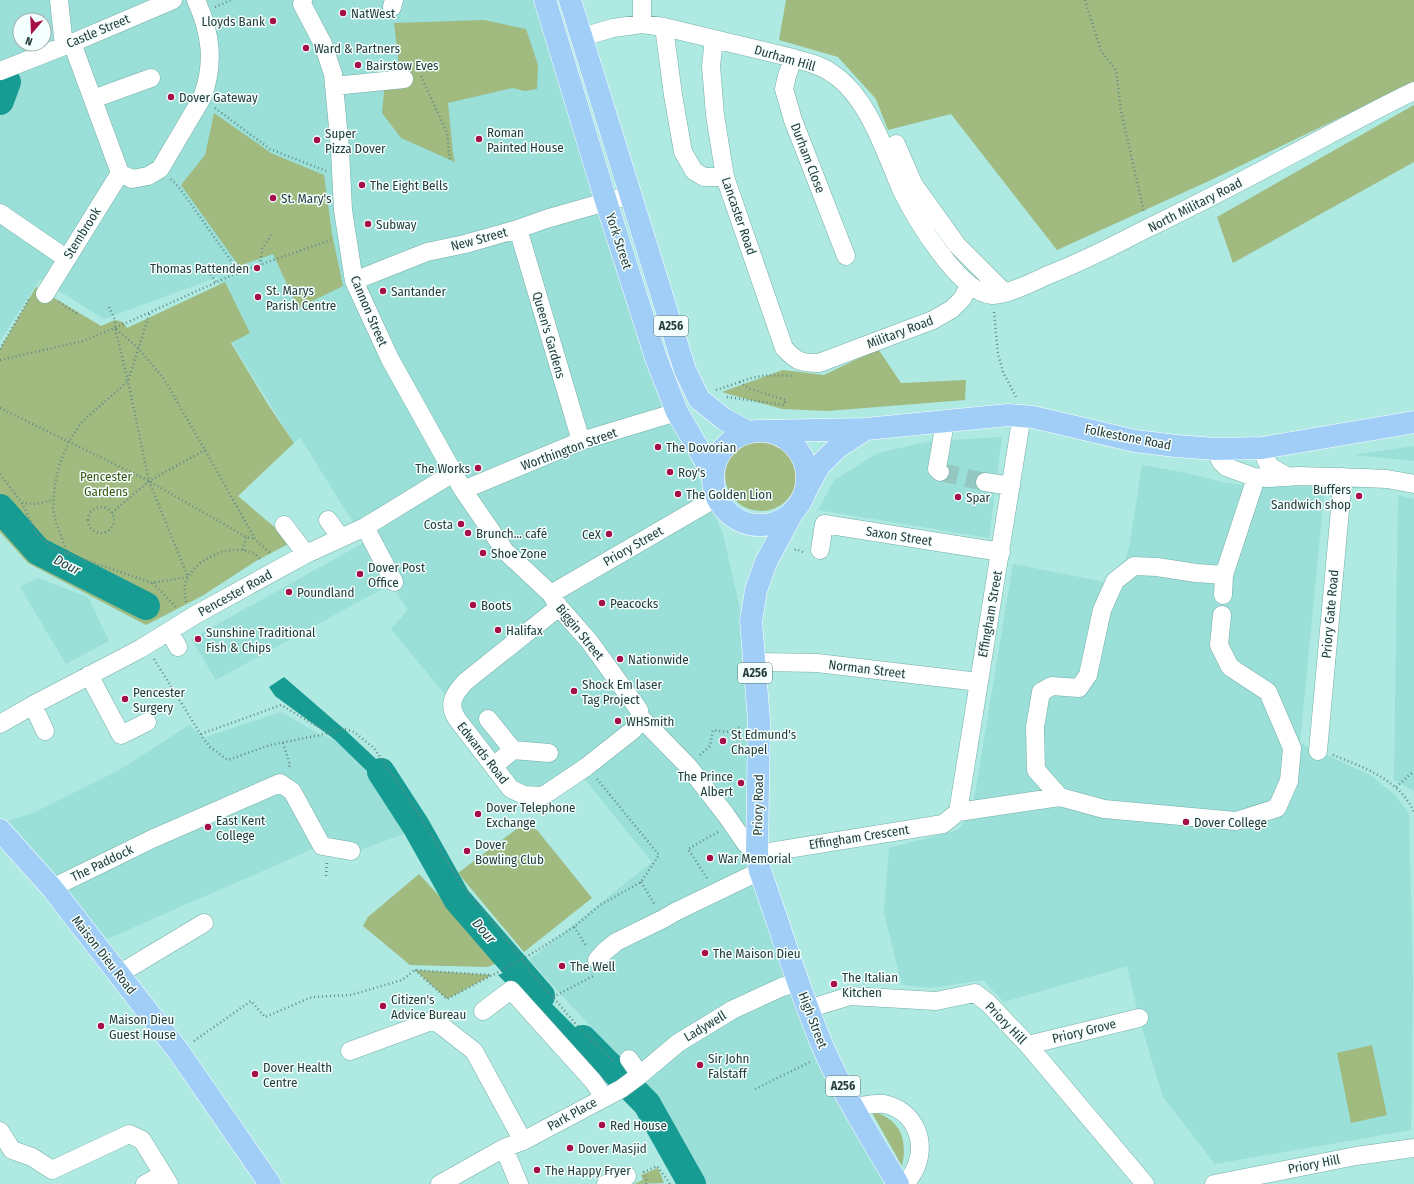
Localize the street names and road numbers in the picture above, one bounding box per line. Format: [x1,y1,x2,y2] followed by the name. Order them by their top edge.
[64,11,133,51] street label: Castle Street
[753,42,818,74] street label: Durham Hill
[788,121,828,195] street label: Durham Close
[719,175,759,257] street label: Lancaster Road
[1145,175,1245,235] street label: North Military Road
[60,204,104,261] street label: Stembrook
[603,211,635,272] street label: York Street
[449,224,510,254] street label: New Street
[347,273,391,349] street label: Cannon Street
[529,290,569,380] street label: Queen's Gardens
[865,312,935,352] street label: Military Road
[654,316,688,336] road number: A256
[1084,421,1172,453] street label: Folkestone Road
[519,424,620,473] street label: Worthington Street
[600,522,666,569] street label: Priory Street
[865,523,934,549] street label: Saxon Street
[196,567,274,619] street label: Pencester Road
[975,569,1005,659] street label: Effingham Street
[1319,569,1341,659] street label: Priory Gate Road
[553,601,608,664] street label: Biggin Street
[828,657,907,681] street label: Norman Street
[738,663,772,683] road number: A256
[454,719,512,787] street label: Edwards Road
[750,774,766,836] street label: Priory Road
[808,822,911,852] street label: Effingham Crescent
[68,841,136,884] street label: The Paddock
[69,913,139,997] street label: Maison Dieu Road
[795,990,831,1051] street label: High Street
[982,999,1030,1048] street label: Priory Hill
[681,1007,729,1044] street label: Ladywell
[1051,1016,1117,1046] street label: Priory Grove
[826,1076,860,1096] road number: A256
[545,1094,599,1134] street label: Park Place
[1287,1152,1342,1176] street label: Priory Hill

